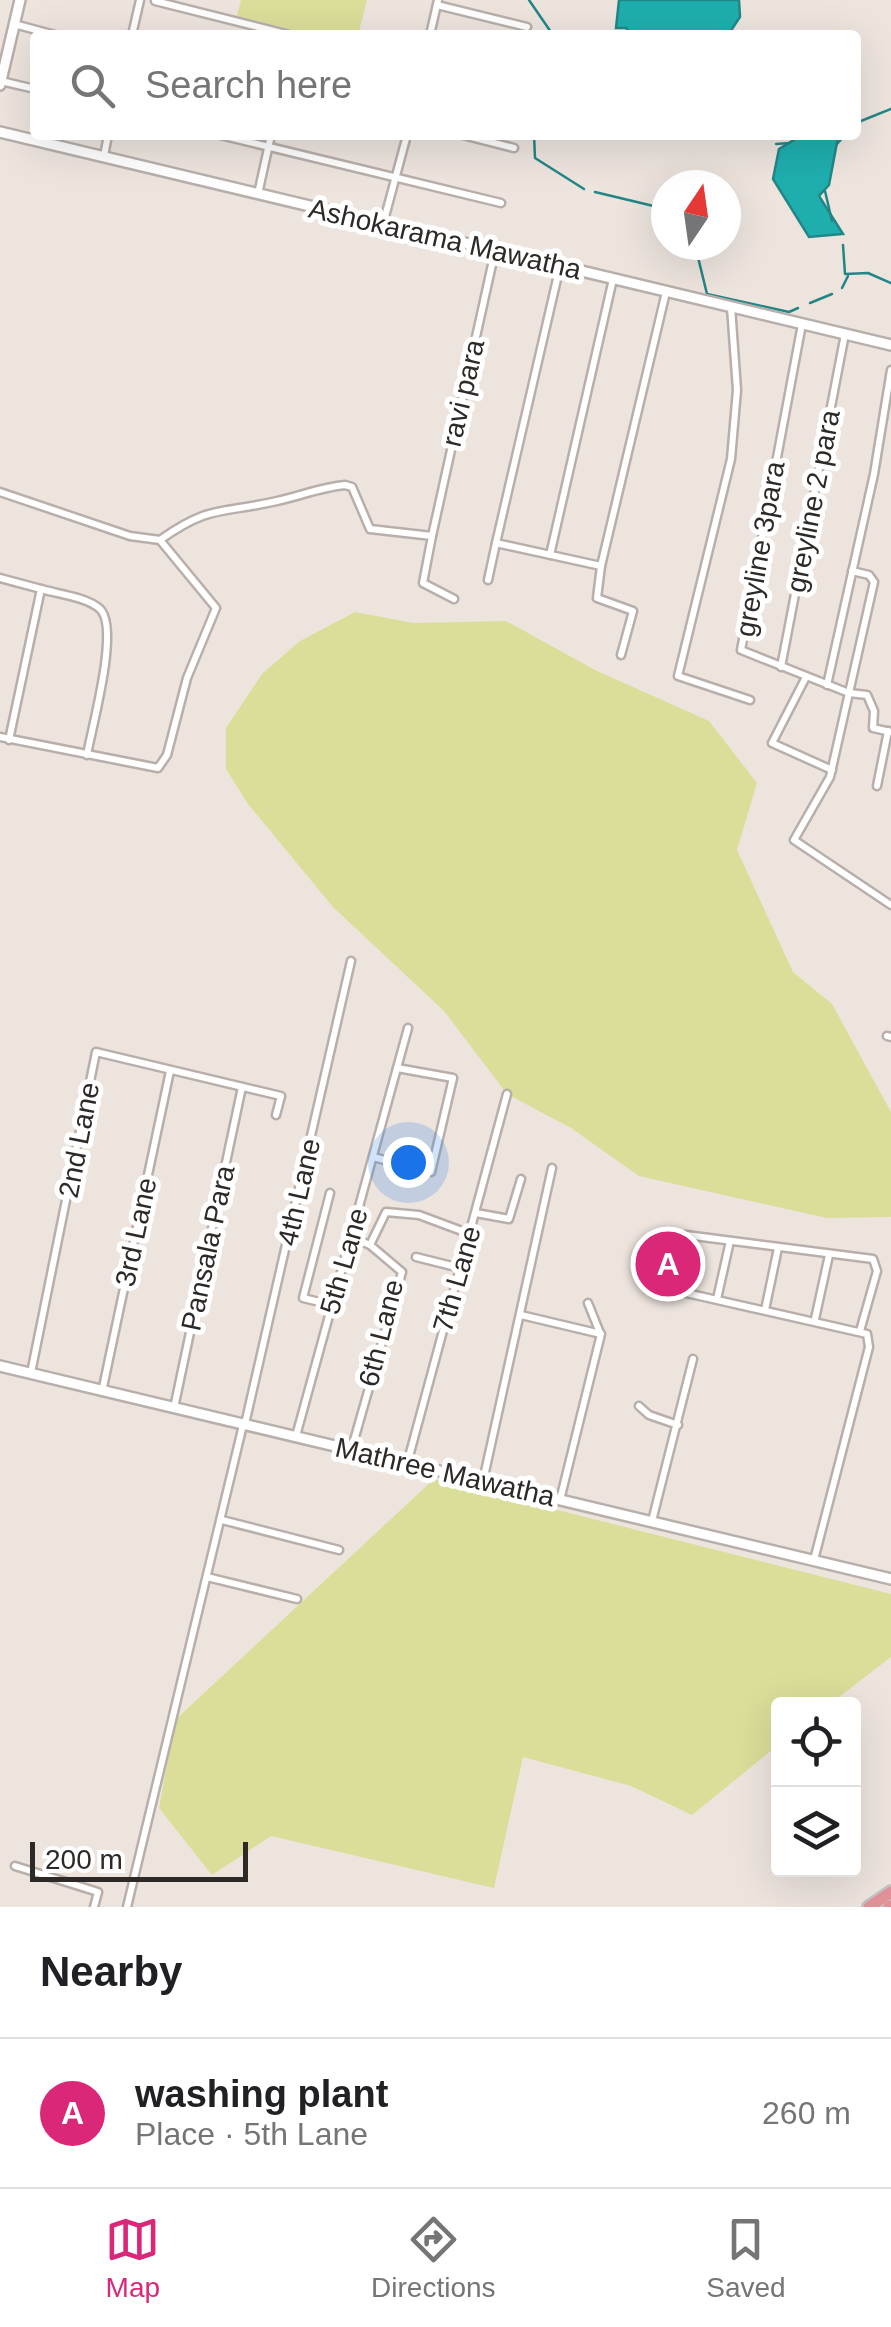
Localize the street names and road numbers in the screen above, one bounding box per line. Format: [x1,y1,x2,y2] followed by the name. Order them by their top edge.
[306,193,585,286] street label: Ashokarama Mawatha
[436,336,490,450] street label: ravi para
[780,407,846,595] street label: greyline 2 para
[729,459,791,639] street label: greyline 3para
[53,1080,105,1200] street label: 2nd Lane
[272,1135,326,1249] street label: 4th Lane
[175,1162,241,1333] street label: Pansala Para
[109,1175,163,1289] street label: 3rd Lane
[314,1204,374,1318] street label: 5th Lane
[427,1222,487,1336] street label: 7th Lane
[353,1276,409,1390] street label: 6th Lane
[332,1432,558,1512] street label: Mathree Mawatha

